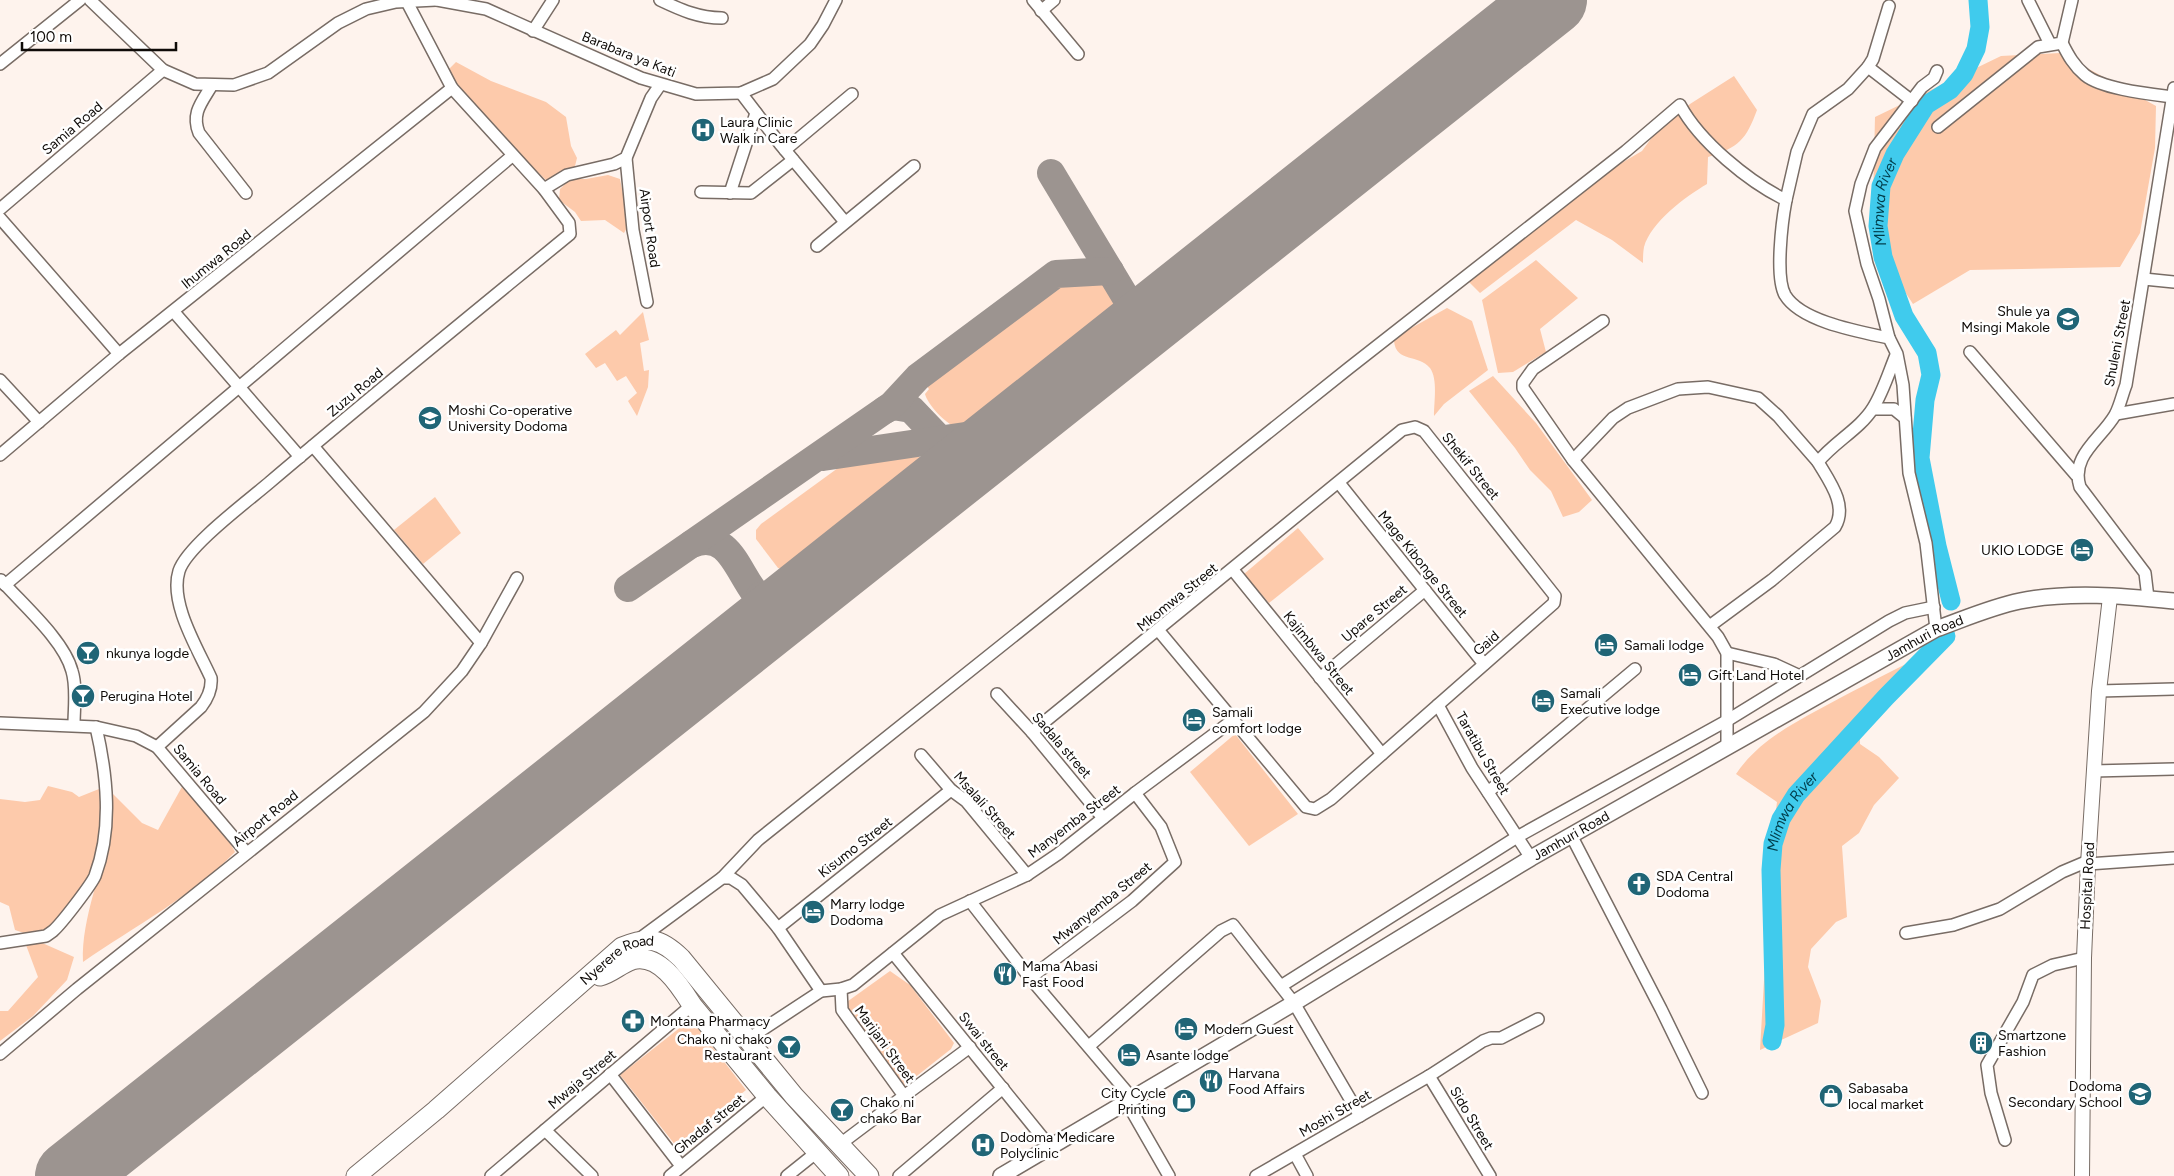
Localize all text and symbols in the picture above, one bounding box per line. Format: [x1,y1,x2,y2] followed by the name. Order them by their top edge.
[22,20,176,52] scale bar
[30,28,72,46] text: 100 m
[579,28,678,81] street label: Barabara ya Kati
[39,98,106,159] street label: Samia Road
[720,114,798,147] place label: Laura Clinic Walk in Care
[690,117,716,143] hospital icon: Laura Clinic Walk in Care
[1869,154,1902,248] water label: Mlimwa River
[636,187,663,269] street label: Airport Road
[178,226,255,293] street label: Ihumwa Road
[2101,298,2134,388] street label: Shuleni Street
[1961,303,2050,336] place label: Shule ya Msingi Makole
[2055,306,2081,332] school or university icon: Shule ya Msingi Makole
[324,364,387,420] street label: Zuzu Road
[448,402,573,435] place label: Moshi Co-operative University Dodoma
[417,405,443,431] school or university icon: Moshi Co-operative University Dodoma
[1438,429,1503,503] street label: Shekif Street
[1374,507,1471,621] street label: Mage Kibonge Street
[2069,537,2095,563] hotel icon: UKIO LODGE
[1981,542,2064,559] place label: UKIO LODGE
[1133,560,1221,635] street label: Mkomwa Street
[1338,581,1411,646] street label: Upare Street
[1280,608,1358,699] street label: Kajimbwa Street
[1882,612,1966,665] street label: Jamhuri Road
[1470,627,1503,659] street label: Gaid
[1593,632,1619,658] hotel icon: Samali lodge
[1624,637,1704,654] place label: Samali lodge
[75,640,101,666] bar icon: nkunya logde
[106,645,190,662] place label: nkunya logde
[1677,662,1703,688] hotel icon: Gift Land Hotel
[1708,667,1804,684] place label: Gift Land Hotel
[70,683,96,709] bar icon: Perugina Hotel
[1560,685,1660,718] place label: Samali Executive lodge
[100,688,193,705] place label: Perugina Hotel
[1530,688,1556,714] hotel icon: Samali Executive lodge
[1212,704,1302,737] place label: Samali comfort lodge
[1181,707,1207,733] hotel icon: Samali comfort lodge
[1028,709,1095,782] street label: Sadala street
[1452,709,1513,798] street label: Taratibu Street
[169,741,230,808] street label: Samia Road
[950,768,1019,843] street label: Msalali Street
[1763,768,1822,852] water label: Mlimwa River
[1025,781,1124,862] street label: Manyemba Street
[229,787,302,850] street label: Airport Road
[1530,807,1613,864] street label: Jamhuri Road
[815,813,896,881] street label: Kisumo Street
[2077,842,2098,930] street label: Hospital Road
[1049,858,1155,948] street label: Mwanyemba Street
[1656,868,1733,901] place label: SDA Central Dodoma
[1626,871,1652,897] church icon: SDA Central Dodoma
[830,896,905,929] place label: Marry lodge Dodoma
[800,899,826,925] hotel icon: Marry lodge Dodoma
[577,932,655,989] street label: Nyerere Road
[1022,958,1098,991] place label: Mama Abasi Fast Food
[992,961,1018,987] restaurant icon: Mama Abasi Fast Food
[851,1002,918,1086] street label: Marijani Street
[620,1008,646,1034] pharmacy icon: Montana Pharmacy
[955,1009,1012,1074] street label: Swai street
[650,1013,771,1030] place label: Montana Pharmacy
[1173,1016,1199,1042] hotel icon: Modern Guest
[1204,1021,1294,1038] place label: Modern Guest
[1998,1027,2066,1060] place label: Smartzone Fashion
[1968,1030,1994,1056] building icon: Smartzone Fashion
[677,1031,772,1064] place label: Chako ni chako Restaurant
[776,1034,802,1060] bar icon: Chako ni chako Restaurant
[1116,1042,1142,1068] hotel icon: Asante lodge
[545,1046,620,1113] street label: Mwaja Street
[1146,1047,1229,1064] place label: Asante lodge
[1228,1065,1305,1098] place label: Harvana Food Affairs
[1198,1068,1224,1094] restaurant icon: Harvana Food Affairs
[2008,1078,2122,1111] place label: Dodoma Secondary School
[1848,1080,1924,1113] place label: Sabasaba local market
[2127,1081,2153,1107] school or university icon: Dodoma Secondary School
[1818,1083,1844,1109] shop icon: Sabasaba local market
[1446,1084,1497,1153] street label: Sido Street
[1101,1085,1166,1118] place label: City Cycle Printing
[1296,1086,1374,1141] street label: Moshi Street
[1171,1088,1197,1114] shop icon: City Cycle Printing
[670,1091,748,1158] street label: Ghadaf street
[860,1094,921,1127] place label: Chako ni chako Bar
[829,1097,855,1123] bar icon: Chako ni chako Bar
[1000,1129,1115,1162] place label: Dodoma Medicare Polyclinic
[970,1132,996,1158] hospital icon: Dodoma Medicare Polyclinic

